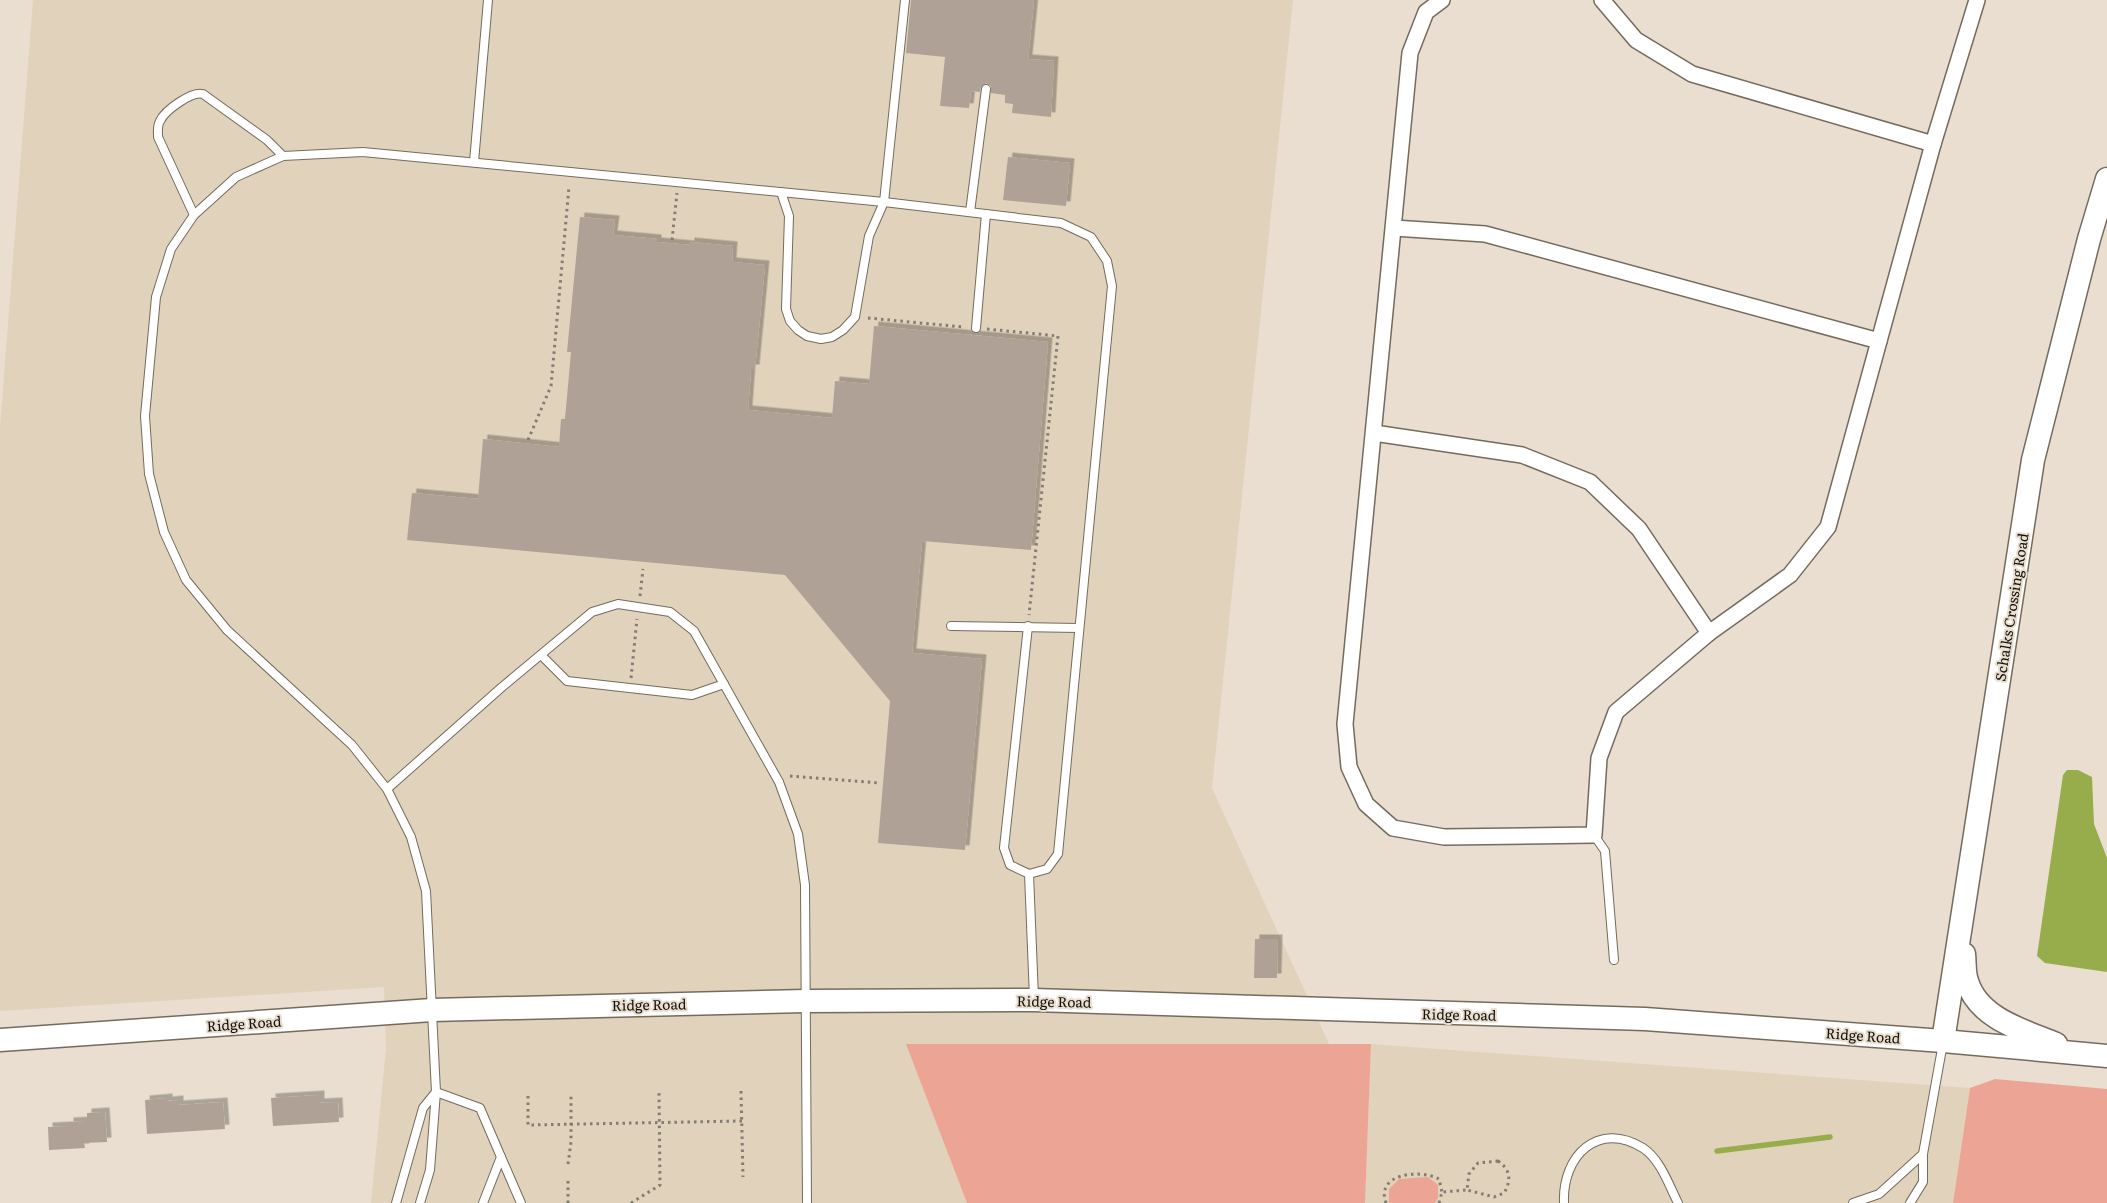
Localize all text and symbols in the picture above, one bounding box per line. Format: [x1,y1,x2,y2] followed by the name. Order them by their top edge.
[1989,531,2033,683] street label: Schalks Crossing Road
[1016,990,1092,1012] street label: Ridge Road
[611,993,687,1015] street label: Ridge Road
[1421,1003,1497,1025] street label: Ridge Road
[206,1010,283,1036] street label: Ridge Road
[1825,1022,1902,1048] street label: Ridge Road

